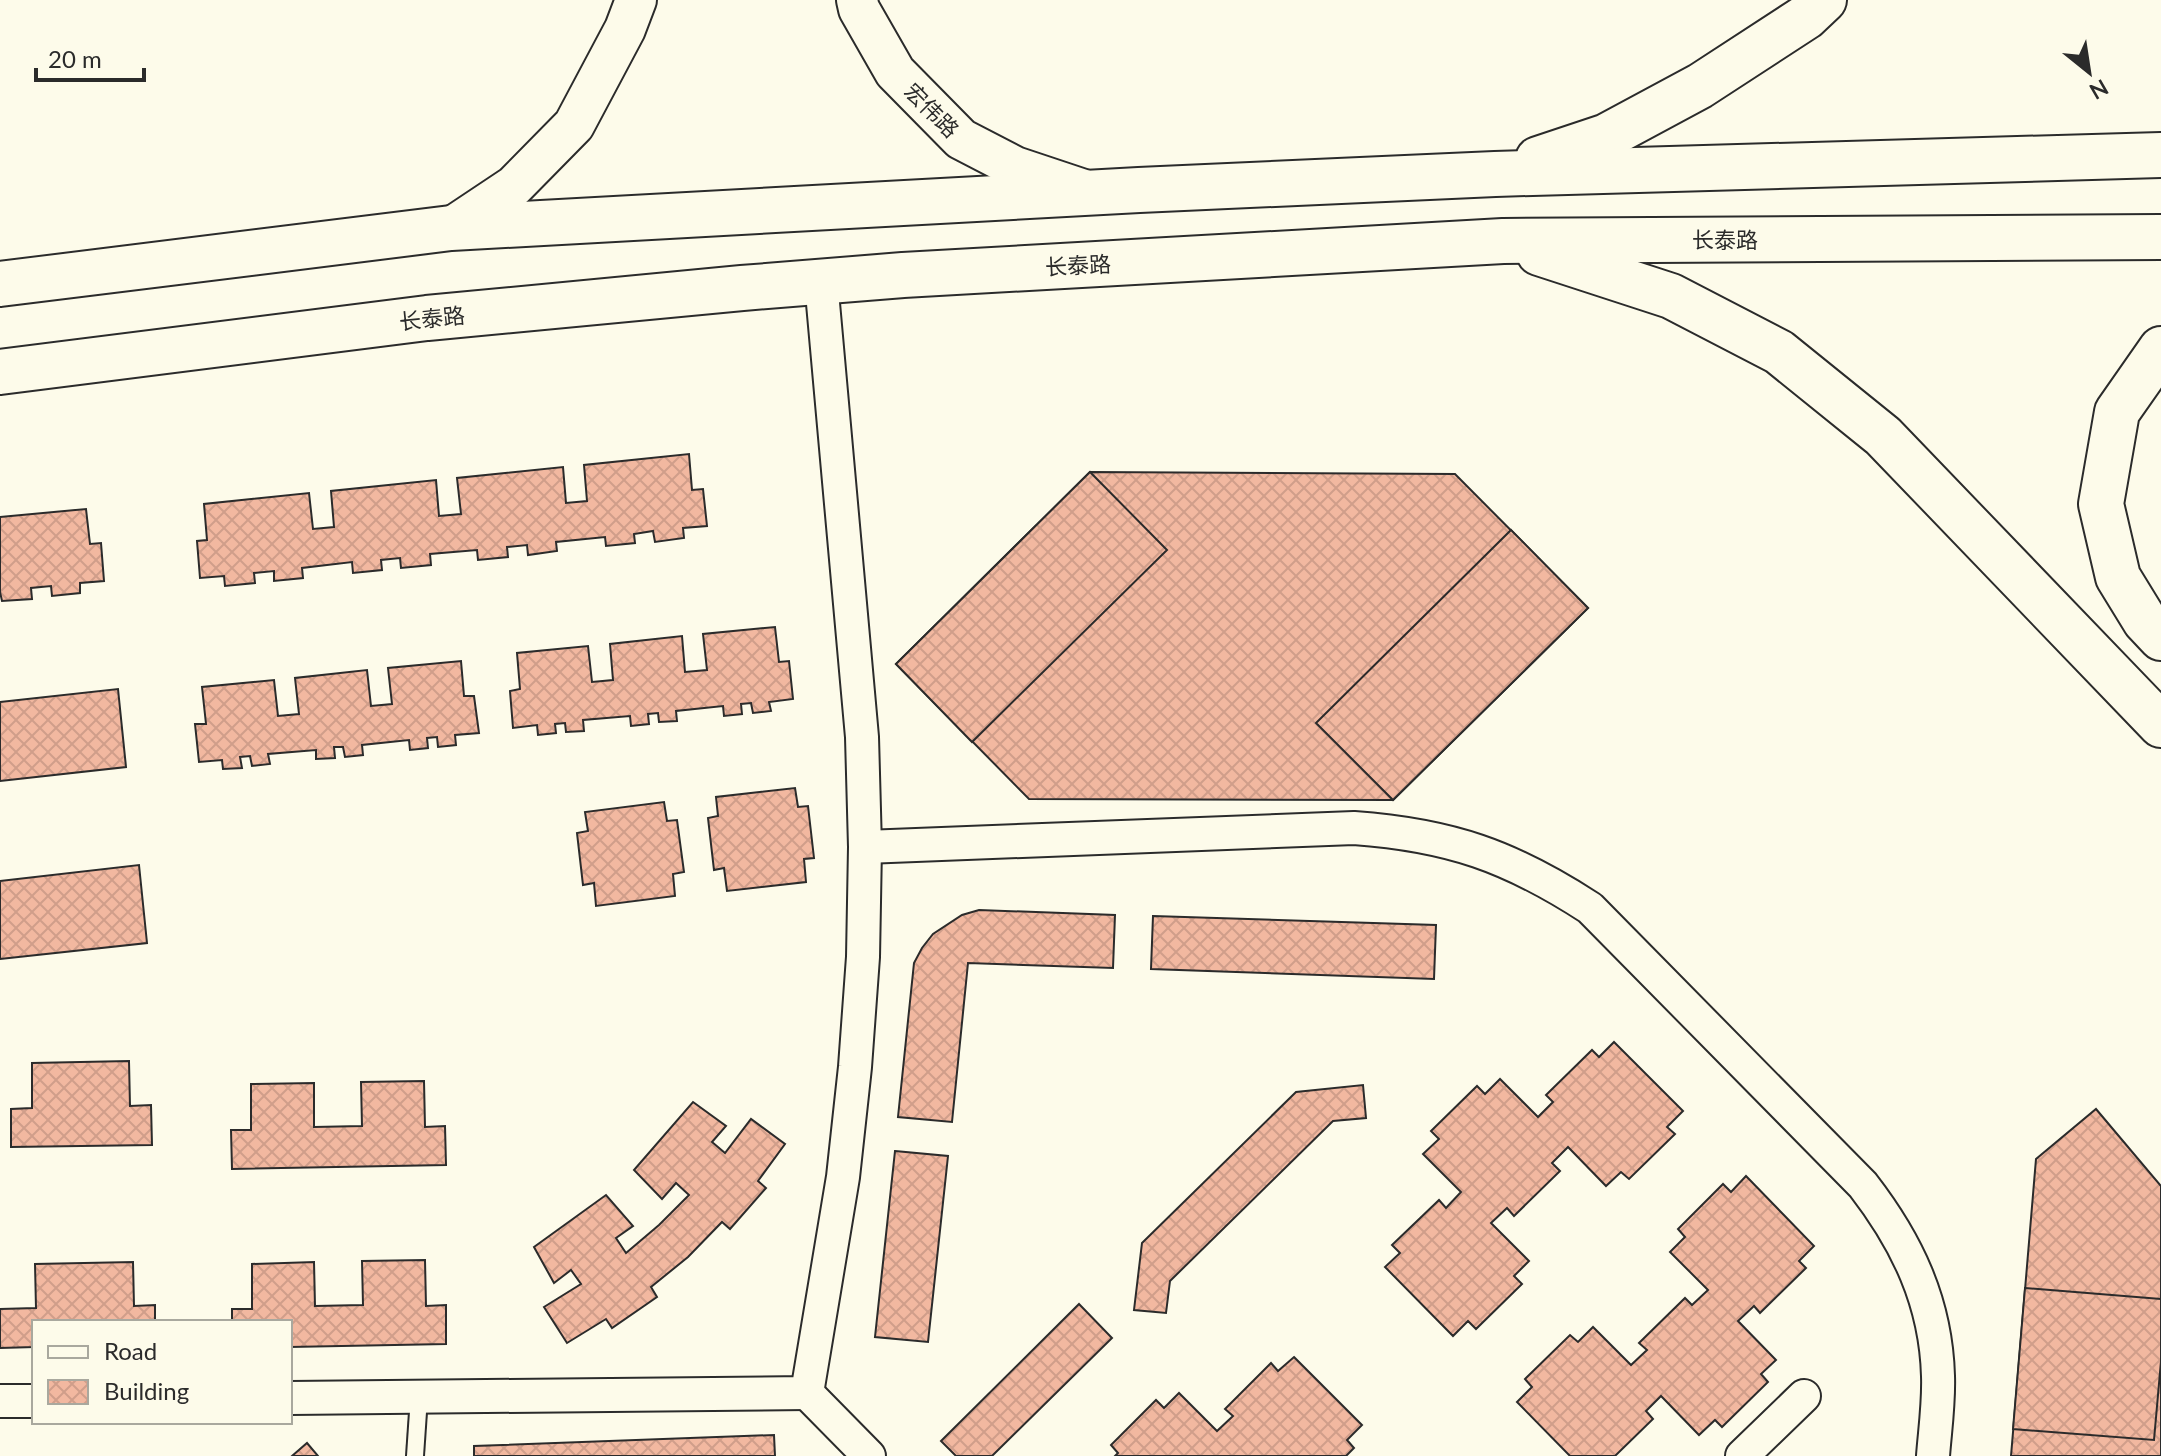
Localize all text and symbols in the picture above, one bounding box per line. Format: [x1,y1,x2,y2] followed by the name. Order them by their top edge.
[36,32,144,82] scale bar
[2049,32,2129,112] north arrow
[48,44,102,73] text: 20 m
[2085,74,2113,106] text: N
[899,77,965,143] street label: 宏伟路
[1692,226,1758,253] street label: 长泰路
[1044,250,1112,280] street label: 长泰路
[398,301,466,335] street label: 长泰路
[32,1320,292,1424] legend
[104,1336,157,1365] text: Road
[104,1376,189,1405] text: Building

